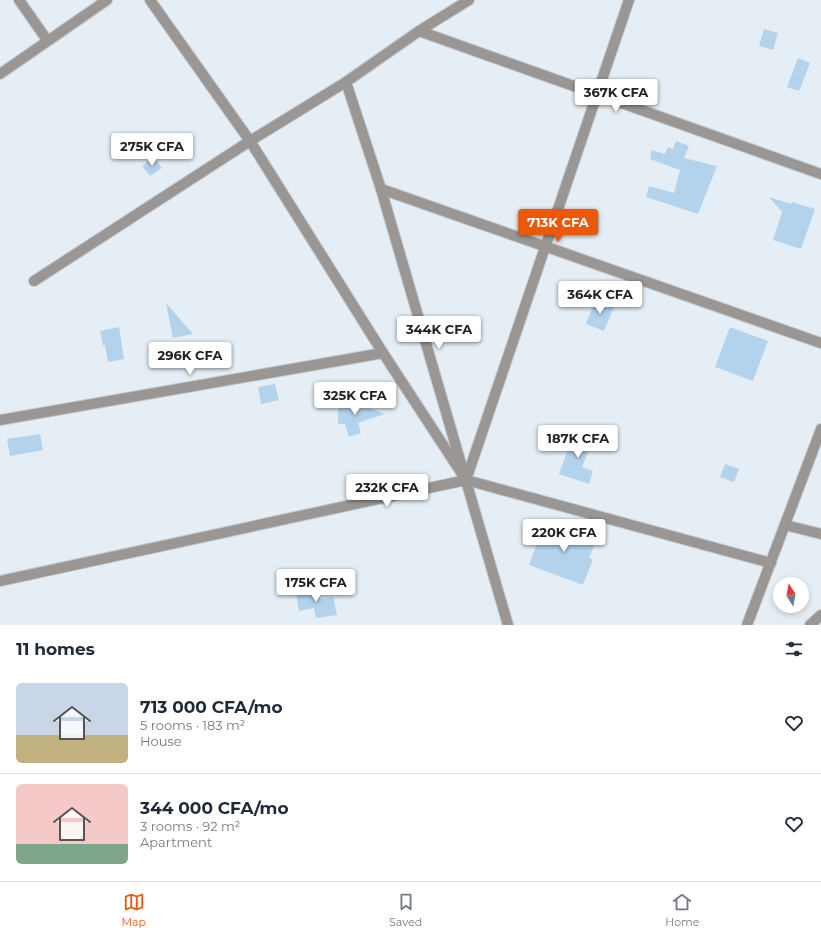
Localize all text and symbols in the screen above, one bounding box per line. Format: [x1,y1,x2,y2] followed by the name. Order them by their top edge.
[575,79,657,113] pin: 367K CFA
[584,84,648,100] text: 367K CFA
[111,133,193,167] pin: 275K CFA
[120,138,184,154] text: 275K CFA
[517,209,599,243] pin: 713K CFA
[527,214,589,230] text: 713K CFA
[559,281,641,315] pin: 364K CFA
[567,286,633,302] text: 364K CFA
[398,316,480,350] pin: 344K CFA
[406,321,472,337] text: 344K CFA
[149,342,231,376] pin: 296K CFA
[158,347,222,363] text: 296K CFA
[314,382,396,416] pin: 325K CFA
[323,387,387,403] text: 325K CFA
[537,425,619,459] pin: 187K CFA
[547,430,609,446] text: 187K CFA
[346,474,428,508] pin: 232K CFA
[355,479,419,495] text: 232K CFA
[523,519,605,553] pin: 220K CFA
[532,524,596,540] text: 220K CFA
[275,569,357,603] pin: 175K CFA
[285,574,347,590] text: 175K CFA
[773,577,809,613] north arrow
[773,577,809,613] map controls
[783,638,805,660] icon: filters
[16,639,95,659] text: 11 homes
[140,697,283,717] text: 713 000 CFA/mo
[48,699,96,747] icon: home
[783,712,805,734] icon: heart
[140,717,245,733] text: 5 rooms · 183 m²
[140,733,182,749] text: House
[140,798,289,818] text: 344 000 CFA/mo
[48,800,96,848] icon: home
[783,813,805,835] icon: heart
[140,818,240,834] text: 3 rooms · 92 m²
[140,834,212,850] text: Apartment
[122,891,146,929] tab: Map
[389,891,422,929] tab: Saved
[665,891,699,929] tab: Home

